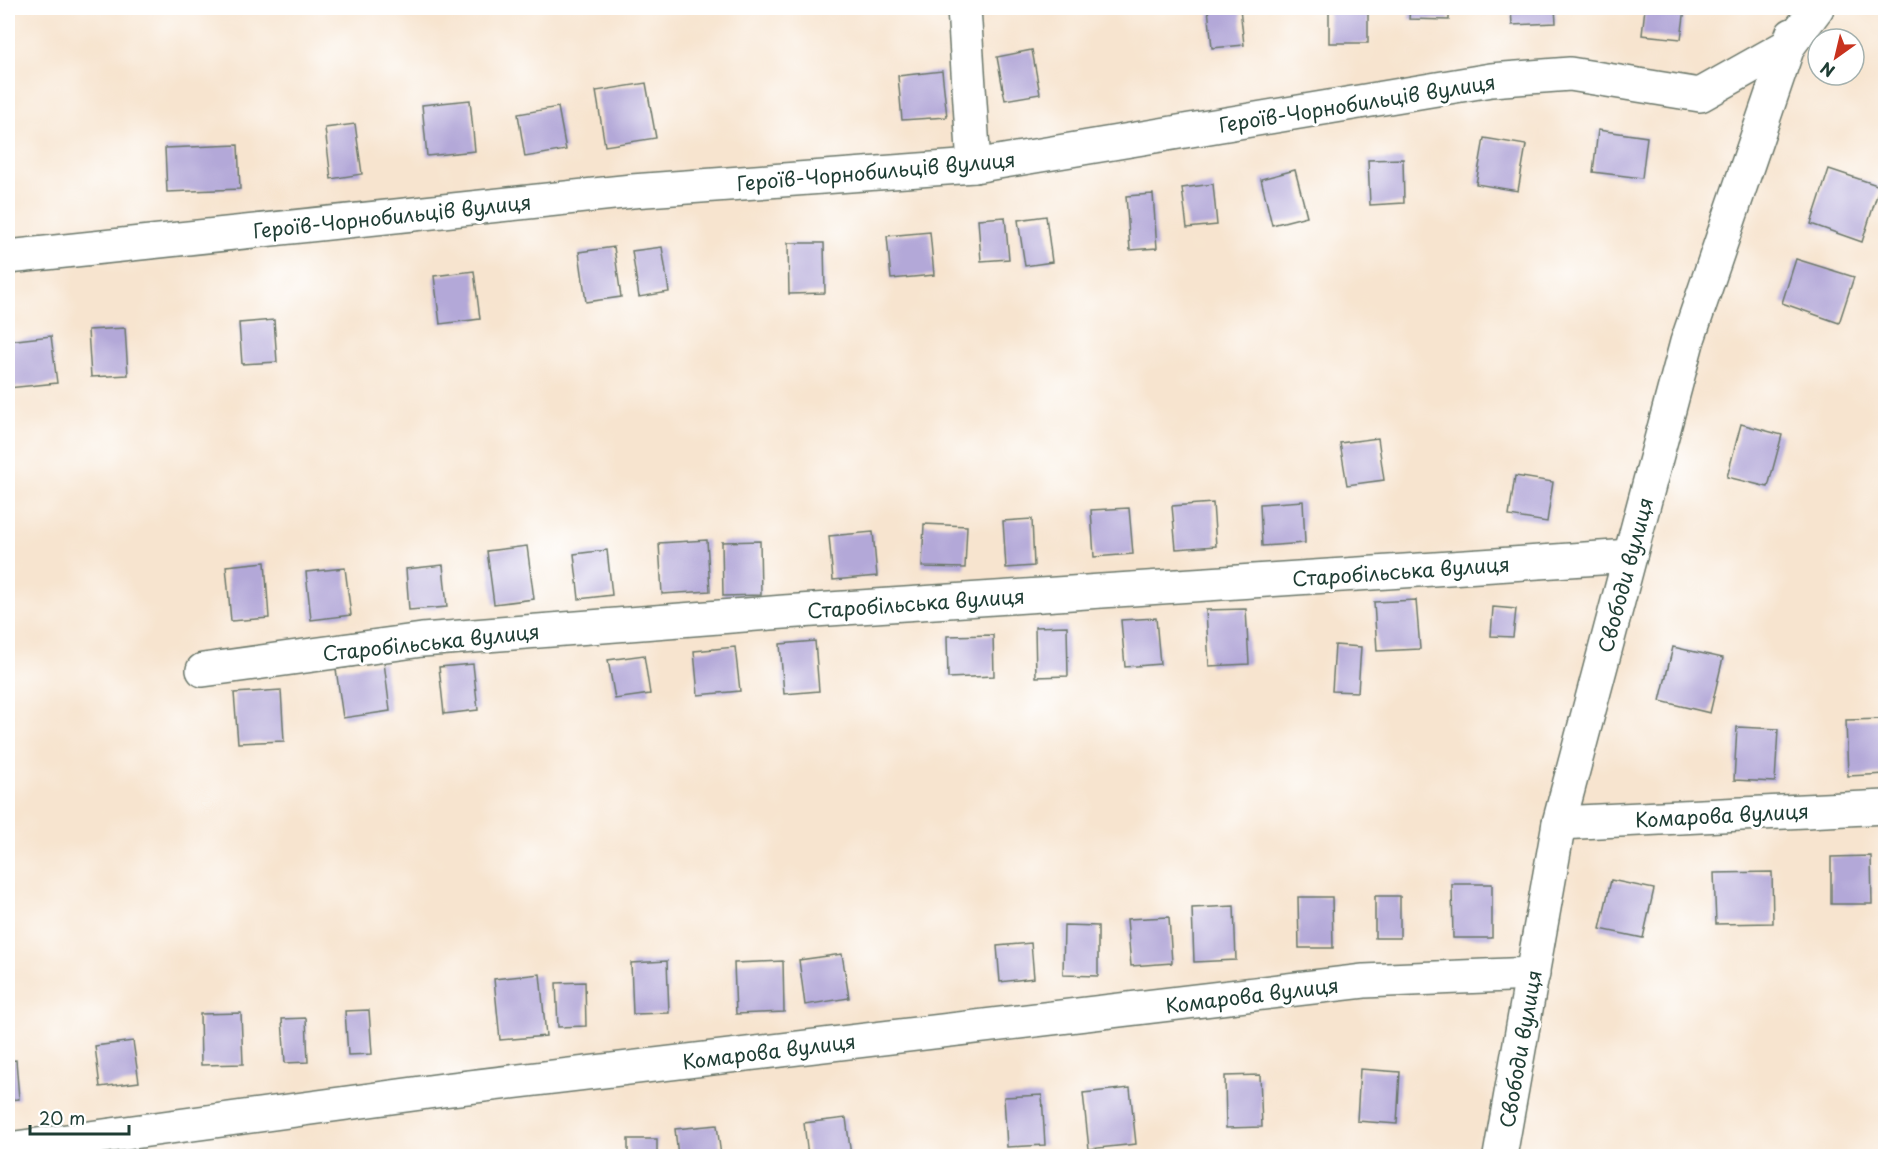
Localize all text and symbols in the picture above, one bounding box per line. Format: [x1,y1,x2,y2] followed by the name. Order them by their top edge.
[1806,27,1866,87] north arrow
[1815,57,1839,84] text: N
[1217,66,1497,140] street label: Героїв-Чорнобильців вулиця
[735,144,1017,198] street label: Героїв-Чорнобильців вулиця
[251,186,533,246] street label: Героїв-Чорнобильців вулиця
[1590,494,1660,656] street label: Свободи вулиця
[1291,548,1511,594] street label: Старобільська вулиця
[806,580,1026,626] street label: Старобільська вулиця
[321,616,541,668] street label: Старобільська вулиця
[1634,795,1810,835] street label: Комарова вулиця
[1491,968,1549,1130] street label: Свободи вулиця
[1164,970,1340,1020] street label: Комарова вулиця
[681,1026,857,1076] street label: Комарова вулиця
[30,1098,129,1136] scale bar
[39,1104,85,1131] text: 20 m

